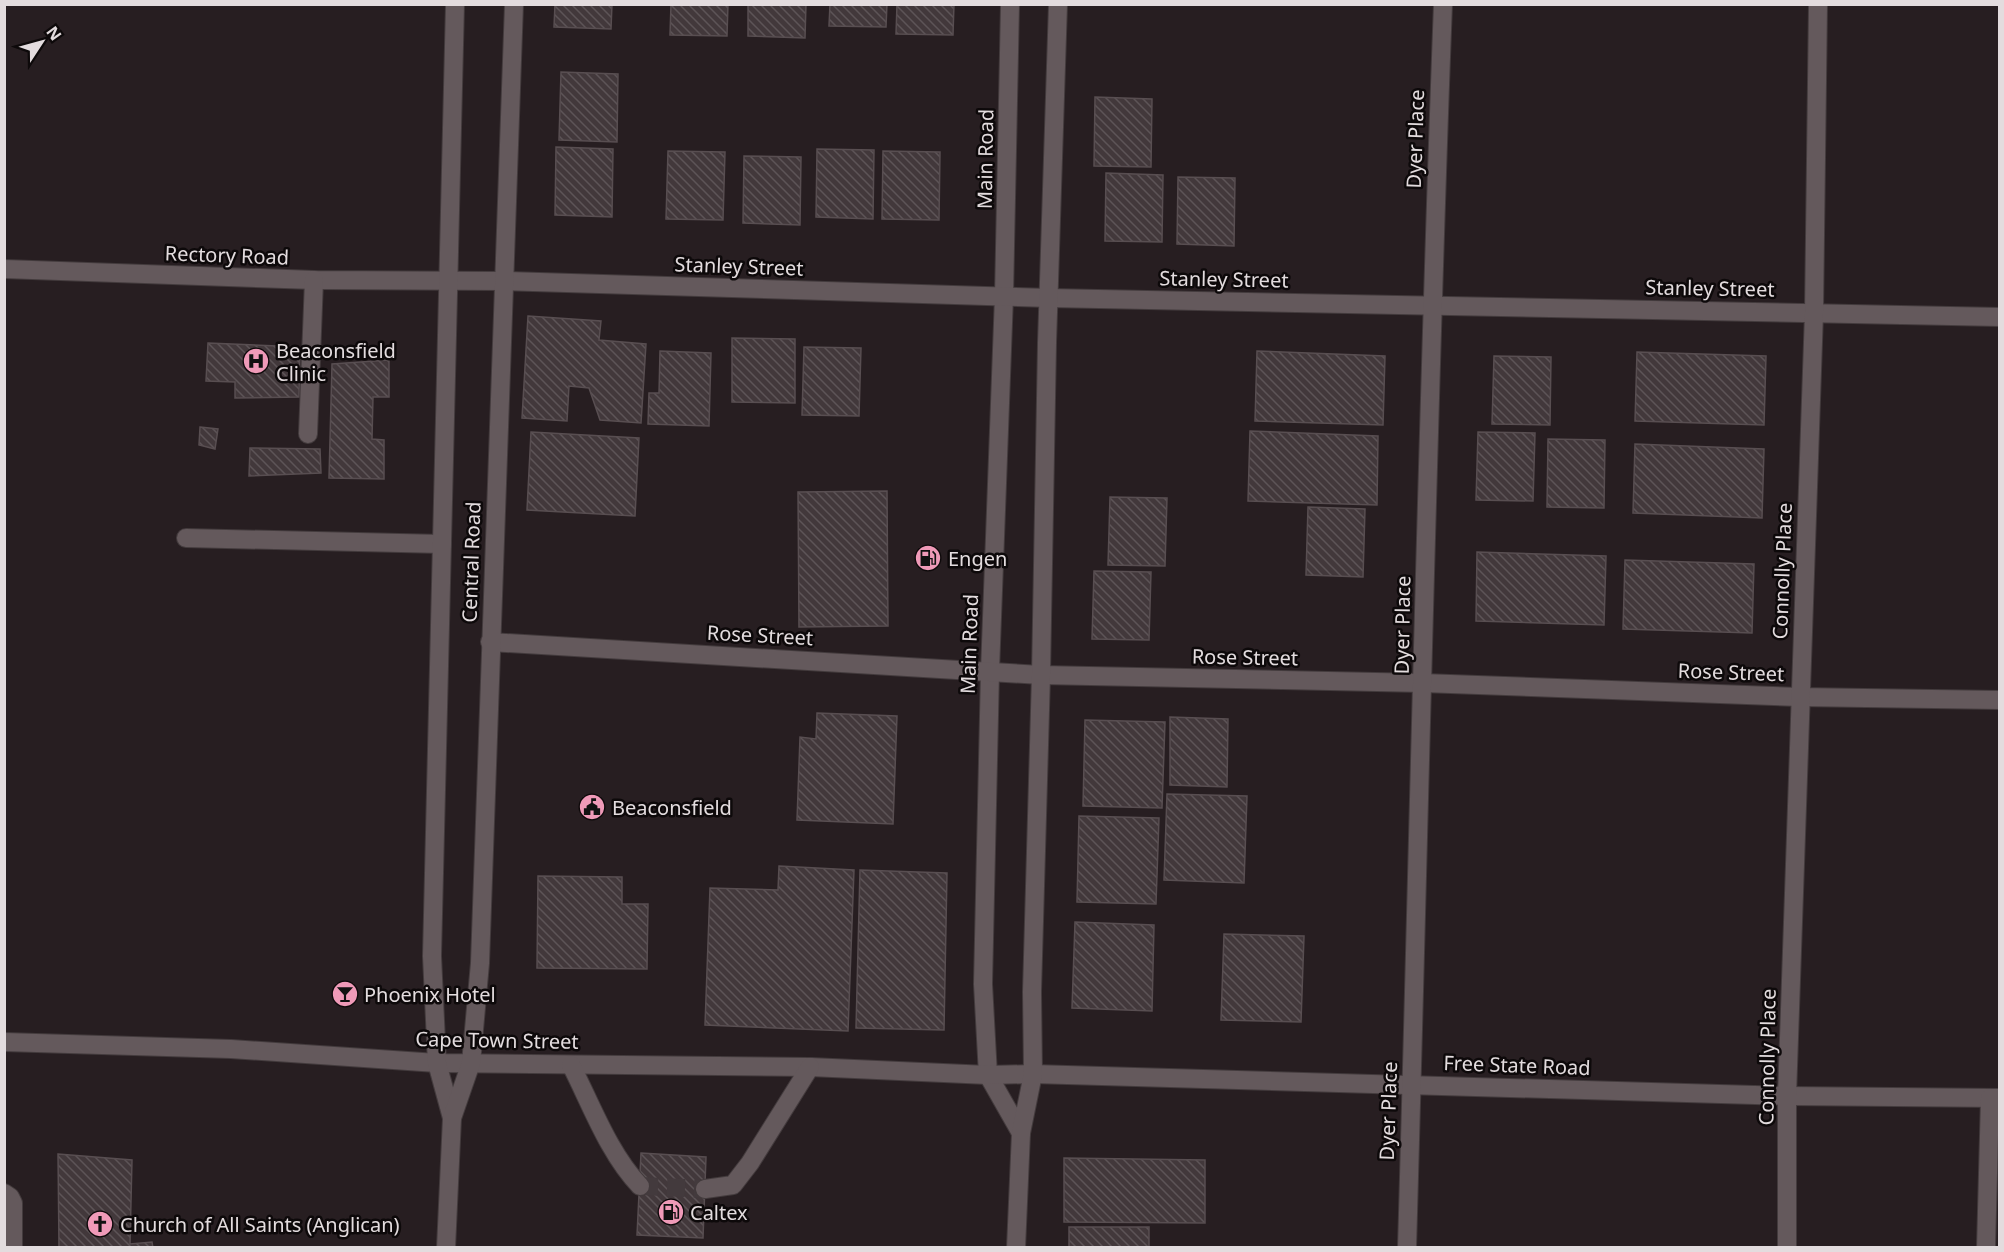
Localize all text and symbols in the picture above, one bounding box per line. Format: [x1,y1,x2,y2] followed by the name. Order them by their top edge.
[12,12,72,72] north arrow
[41,21,67,45] text: N
[1400,89,1430,189] street label: Dyer Place
[971,109,999,209] street label: Main Road
[164,239,290,271] street label: Rectory Road
[674,250,804,282] street label: Stanley Street
[1159,264,1289,294] street label: Stanley Street
[1645,273,1775,303] street label: Stanley Street
[276,337,396,387] place label: Beaconsfield Clinic
[241,346,271,376] hospital icon: Beaconsfield Clinic
[455,501,487,623] street label: Central Road
[1766,502,1798,640] street label: Connolly Place
[913,543,943,573] fuel station icon: Engen
[948,545,1007,572] place label: Engen
[1388,575,1416,675] street label: Dyer Place
[954,593,984,695] street label: Main Road
[706,619,814,651] street label: Rose Street
[1192,643,1298,671] street label: Rose Street
[1677,657,1785,687] street label: Rose Street
[577,792,607,822] public building icon: Beaconsfield
[612,794,732,821] place label: Beaconsfield
[330,979,360,1009] bar icon: Phoenix Hotel
[364,981,496,1008] place label: Phoenix Hotel
[1752,988,1782,1126] street label: Connolly Place
[415,1025,579,1055] street label: Cape Town Street
[1443,1049,1591,1081] street label: Free State Road
[1373,1061,1403,1161] street label: Dyer Place
[656,1197,686,1227] fuel station icon: Caltex
[690,1199,748,1226] place label: Caltex
[85,1209,115,1239] church icon: Church of All Saints (Anglican)
[120,1211,400,1238] place label: Church of All Saints (Anglican)

